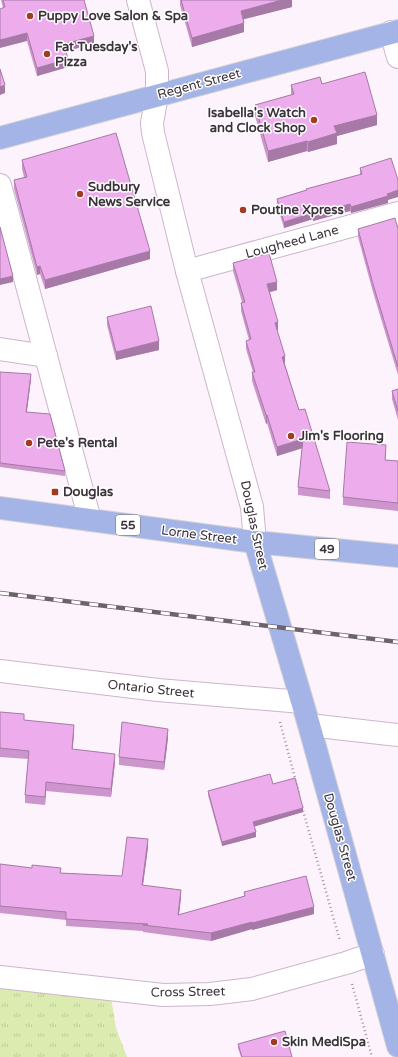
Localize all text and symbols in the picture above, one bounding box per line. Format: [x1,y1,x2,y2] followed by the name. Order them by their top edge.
[38,8,188,24] place label: Puppy Love Salon & Spa
[25,11,35,21] marker: Puppy Love Salon & Spa
[55,39,138,70] place label: Fat Tuesday's Pizza
[42,49,52,59] marker: Fat Tuesday's Pizza
[156,65,242,103] street label: Regent Street
[208,105,306,136] place label: Isabella's Watch and Clock Shop
[309,115,319,125] marker: Isabella's Watch and Clock Shop
[88,179,171,210] place label: Sudbury News Service
[75,189,85,199] marker: Sudbury News Service
[251,202,344,218] place label: Poutine Xpress
[238,205,248,215] marker: Poutine Xpress
[244,222,340,262] street label: Lougheed Lane
[298,428,384,444] place label: Jim's Flooring
[286,431,296,441] marker: Jim's Flooring
[37,435,118,451] place label: Pete's Rental
[24,438,34,448] marker: Pete's Rental
[237,479,271,571] street label: Douglas Street
[63,484,113,500] place label: Douglas
[50,487,60,497] marker: Douglas
[116,515,140,535] road number: 55
[160,522,238,548] street label: Lorne Street
[315,539,339,559] road number: 49
[107,676,195,702] street label: Ontario Street
[320,791,360,883] street label: Douglas Street
[151,983,225,1001] street label: Cross Street
[282,1034,366,1050] place label: Skin MediSpa
[269,1037,279,1047] marker: Skin MediSpa

